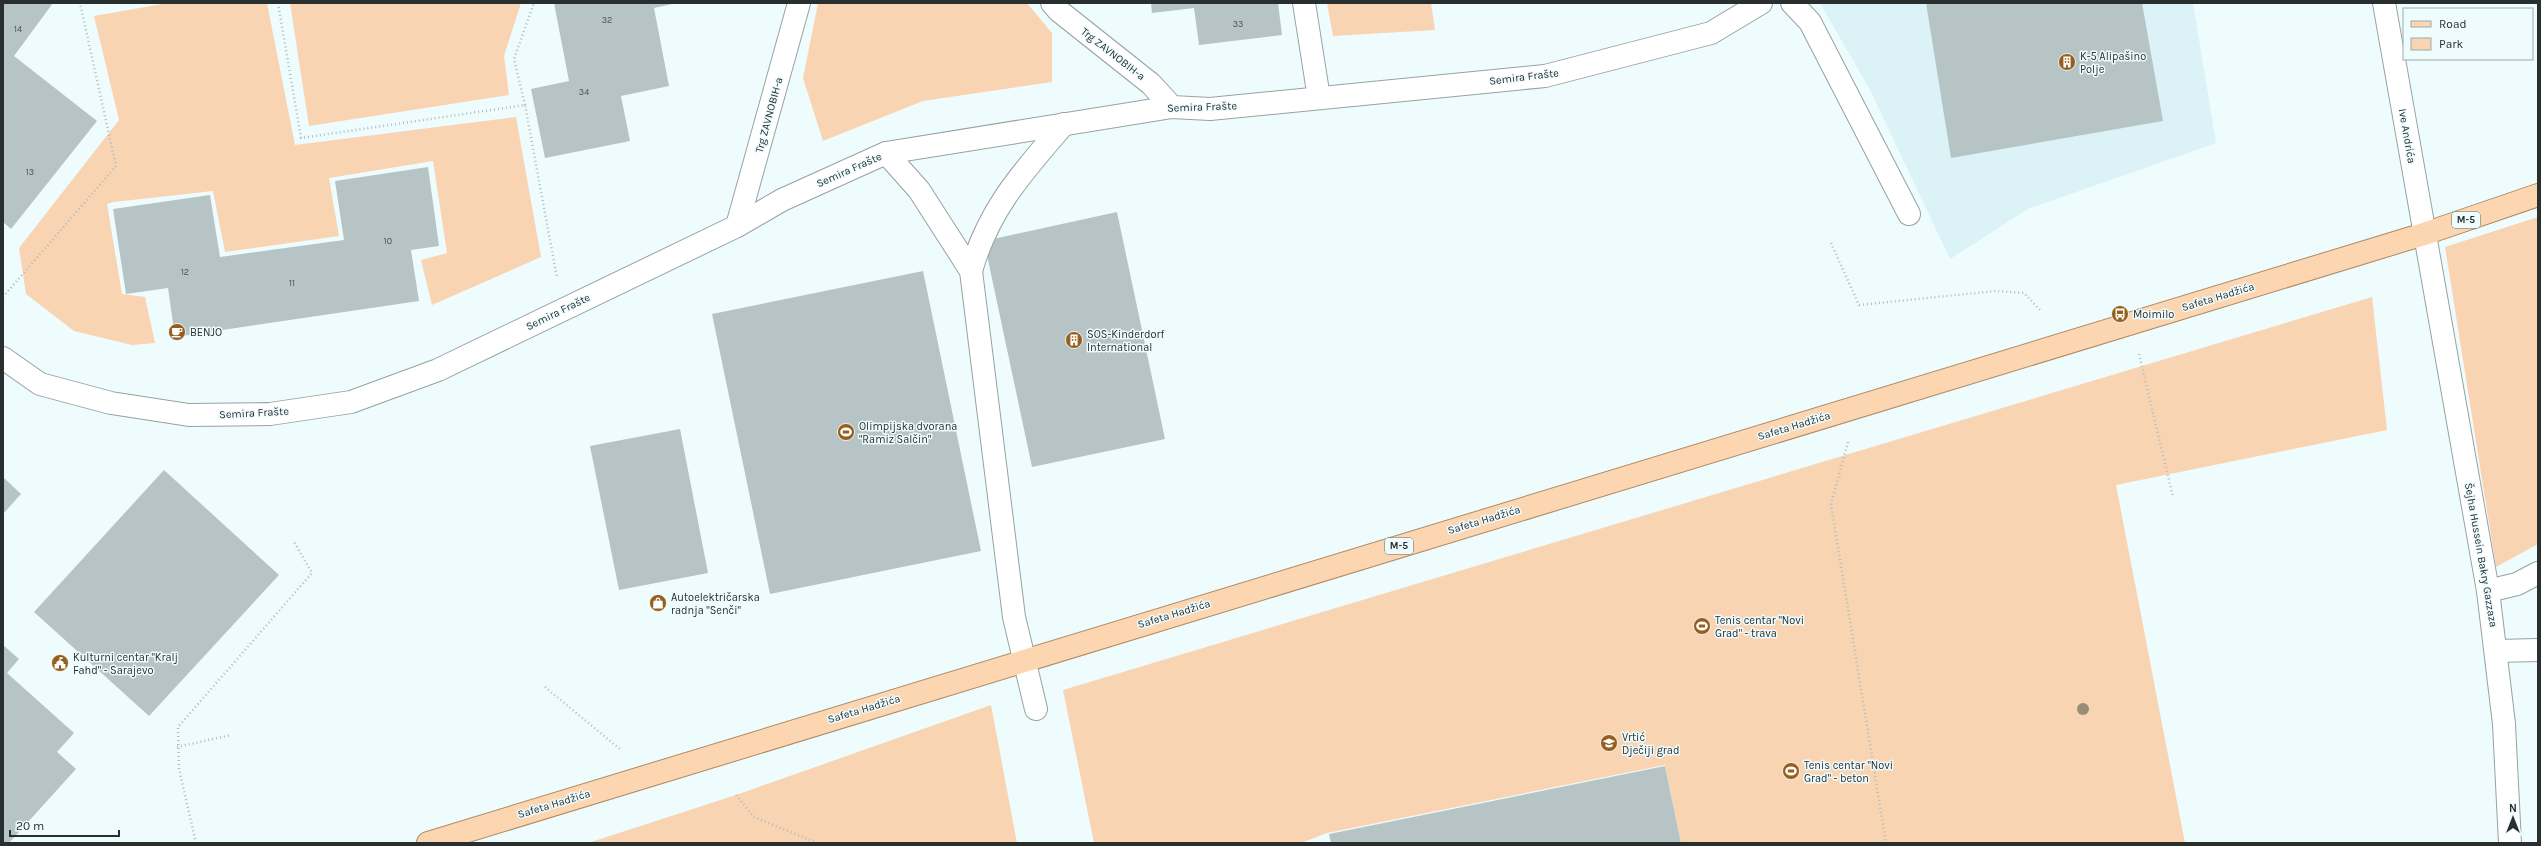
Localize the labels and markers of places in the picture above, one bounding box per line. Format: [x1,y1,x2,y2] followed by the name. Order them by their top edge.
[2080,50,2146,76] place label: K-5 Alipašino Polje
[2057,52,2077,72] building icon: K-5 Alipašino Polje
[2110,304,2130,324] bus stop icon: Moimilo
[2133,308,2174,321] place label: Moimilo
[167,322,187,342] cafe icon: BENJO
[190,326,222,339] place label: BENJO
[1087,328,1164,354] place label: SOS-Kinderdorf International
[1064,330,1084,350] building icon: SOS-Kinderdorf International
[859,420,957,446] place label: Olimpijska dvorana "Ramiz Salčin"
[836,422,856,442] sports icon: Olimpijska dvorana "Ramiz Salčin"
[671,591,760,617] place label: Autoelektričarska radnja "Senči"
[648,593,668,613] shop icon: Autoelektričarska radnja "Senči"
[1715,614,1804,640] place label: Tenis centar "Novi Grad" - trava
[1692,616,1712,636] sports icon: Tenis centar "Novi Grad" - trava
[73,651,178,677] place label: Kulturni centar "Kralj Fahd" - Sarajevo
[50,653,70,673] public building icon: Kulturni centar "Kralj Fahd" - Sarajevo
[1622,731,1679,757] place label: Vrtić Dječiji grad
[1599,733,1619,753] school or university icon: Vrtić Dječiji grad
[1804,759,1893,785] place label: Tenis centar "Novi Grad" - beton
[1781,761,1801,781] sports icon: Tenis centar "Novi Grad" - beton

